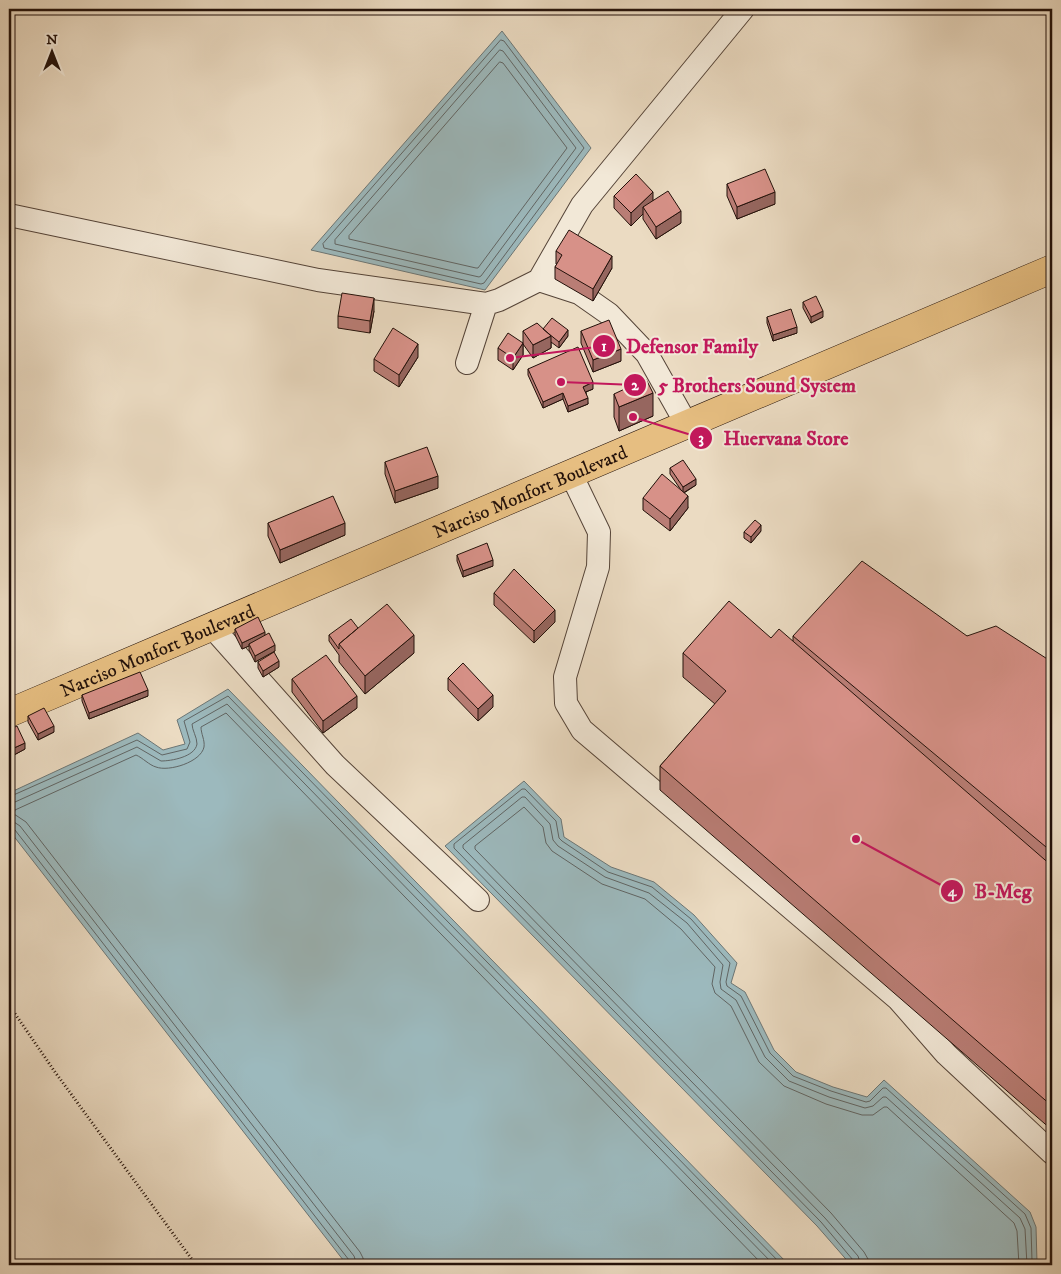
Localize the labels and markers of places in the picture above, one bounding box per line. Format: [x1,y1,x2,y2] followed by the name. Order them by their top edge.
[591,329,768,364] callout: Defensor Family
[622,367,866,402] callout: 5 Brothers Sound System
[688,421,858,456] callout: Huervana Store
[939,873,1041,908] callout: B-Meg

